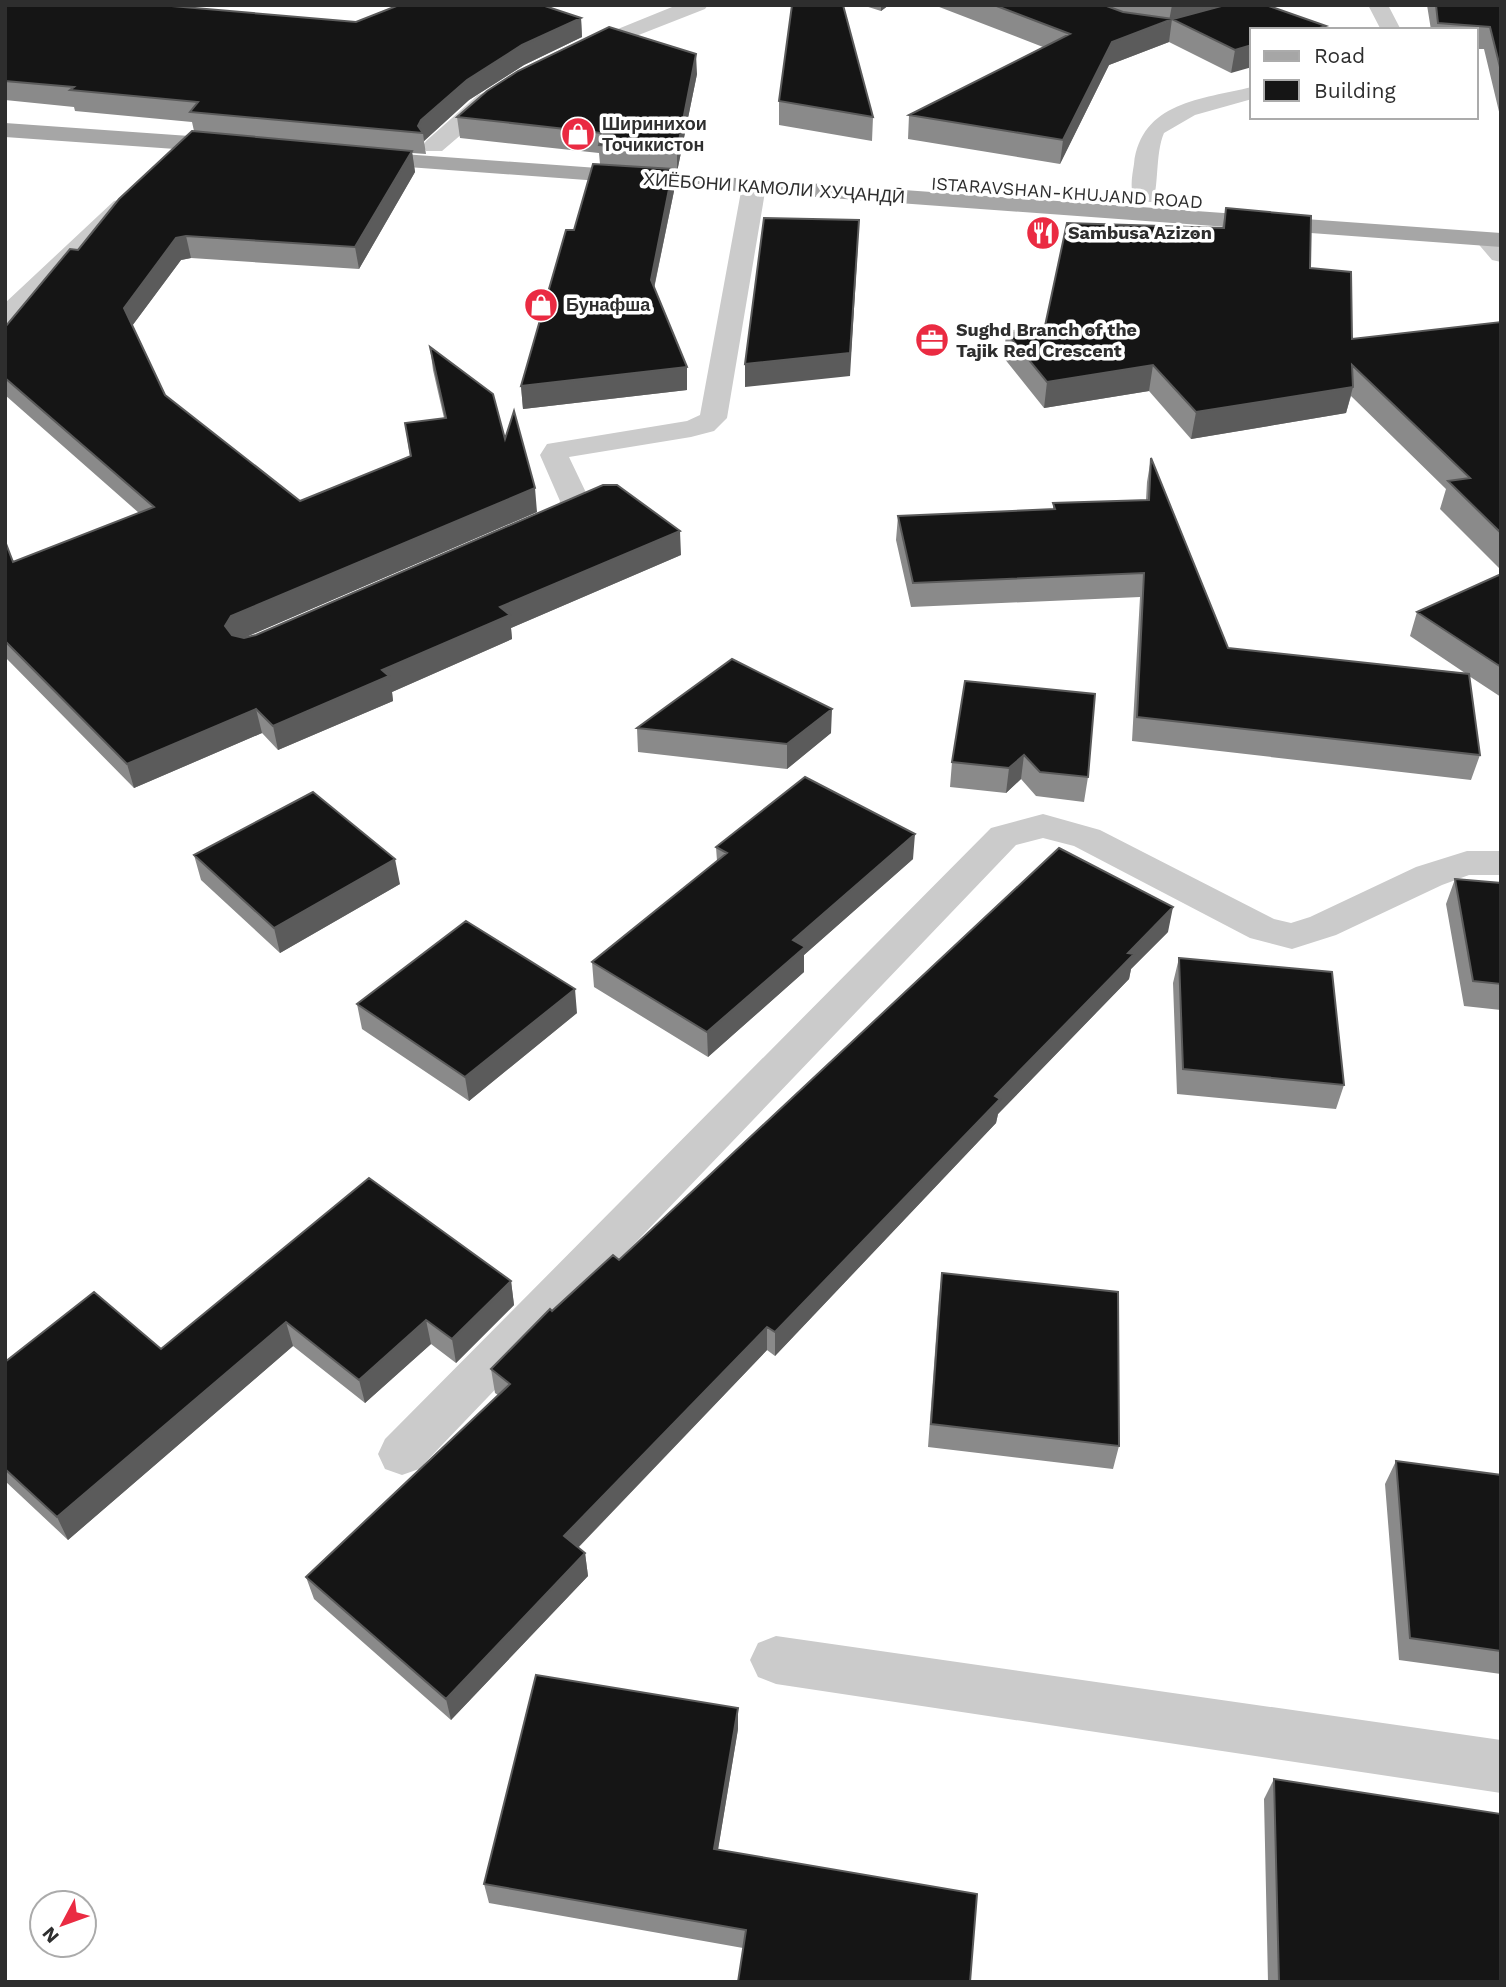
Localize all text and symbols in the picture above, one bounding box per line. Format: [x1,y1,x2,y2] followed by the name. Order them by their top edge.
[1250,28,1478,119] legend
[1314,43,1365,68] text: Road
[1314,78,1396,103] text: Building
[602,113,707,155] place label: Ширинихои Точикистон
[559,115,597,153] shop icon: Ширинихои Точикистон
[642,168,906,207] street label: ХИЁБОНИ КАМОЛИ ХУҶАНДӢ
[931,173,1204,212] street label: ISTARAVSHAN-KHUJAND ROAD
[1024,214,1062,252] restaurant icon: Sambusa Azizon
[1068,222,1212,243] place label: Sambusa Azizon
[522,286,560,324] shop icon: Бунафша
[566,294,651,315] place label: Бунафша
[956,319,1137,361] place label: Sughd Branch of the Tajik Red Crescent
[913,321,951,359] office icon: Sughd Branch of the Tajik Red Crescent
[28,1889,98,1959] north arrow
[37,1922,64,1948] text: N

